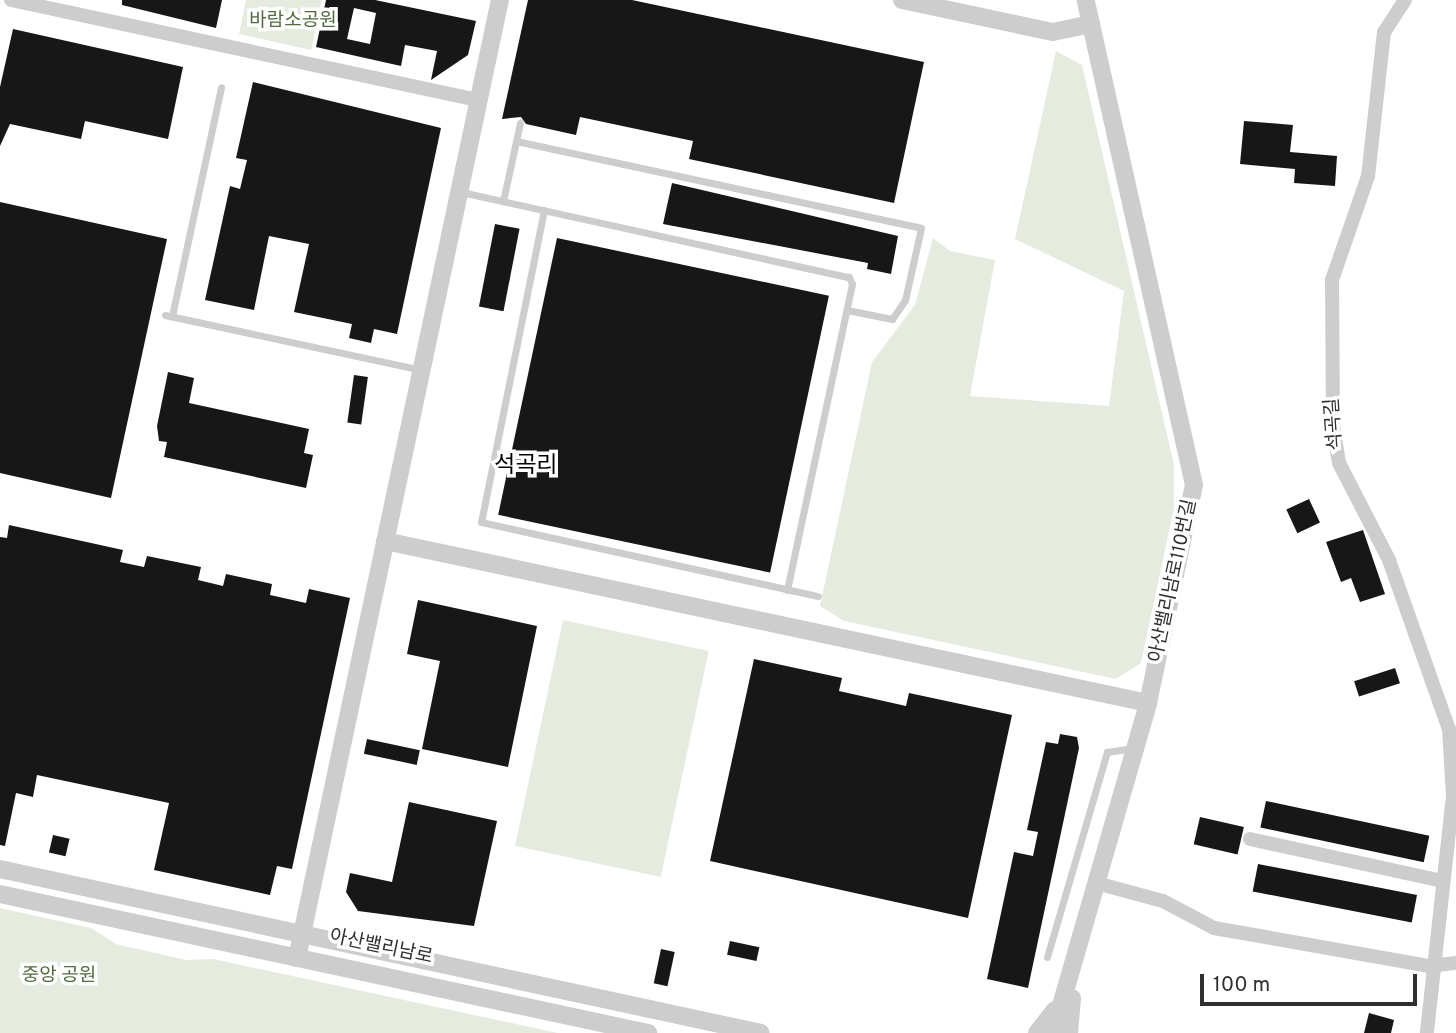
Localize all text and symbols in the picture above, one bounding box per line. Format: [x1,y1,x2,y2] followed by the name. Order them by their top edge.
[249,11,337,33] park label: 바람소공원
[1322,397,1348,451] street label: 석곡길
[494,453,558,481] district label: 석곡리
[1146,497,1202,665] street label: 아산밸리남로110번길
[327,926,435,970] street label: 아산밸리남로
[1204,960,1421,1004] scale bar
[22,966,96,988] park label: 중앙 공원
[1213,972,1270,999] text: 100 m

